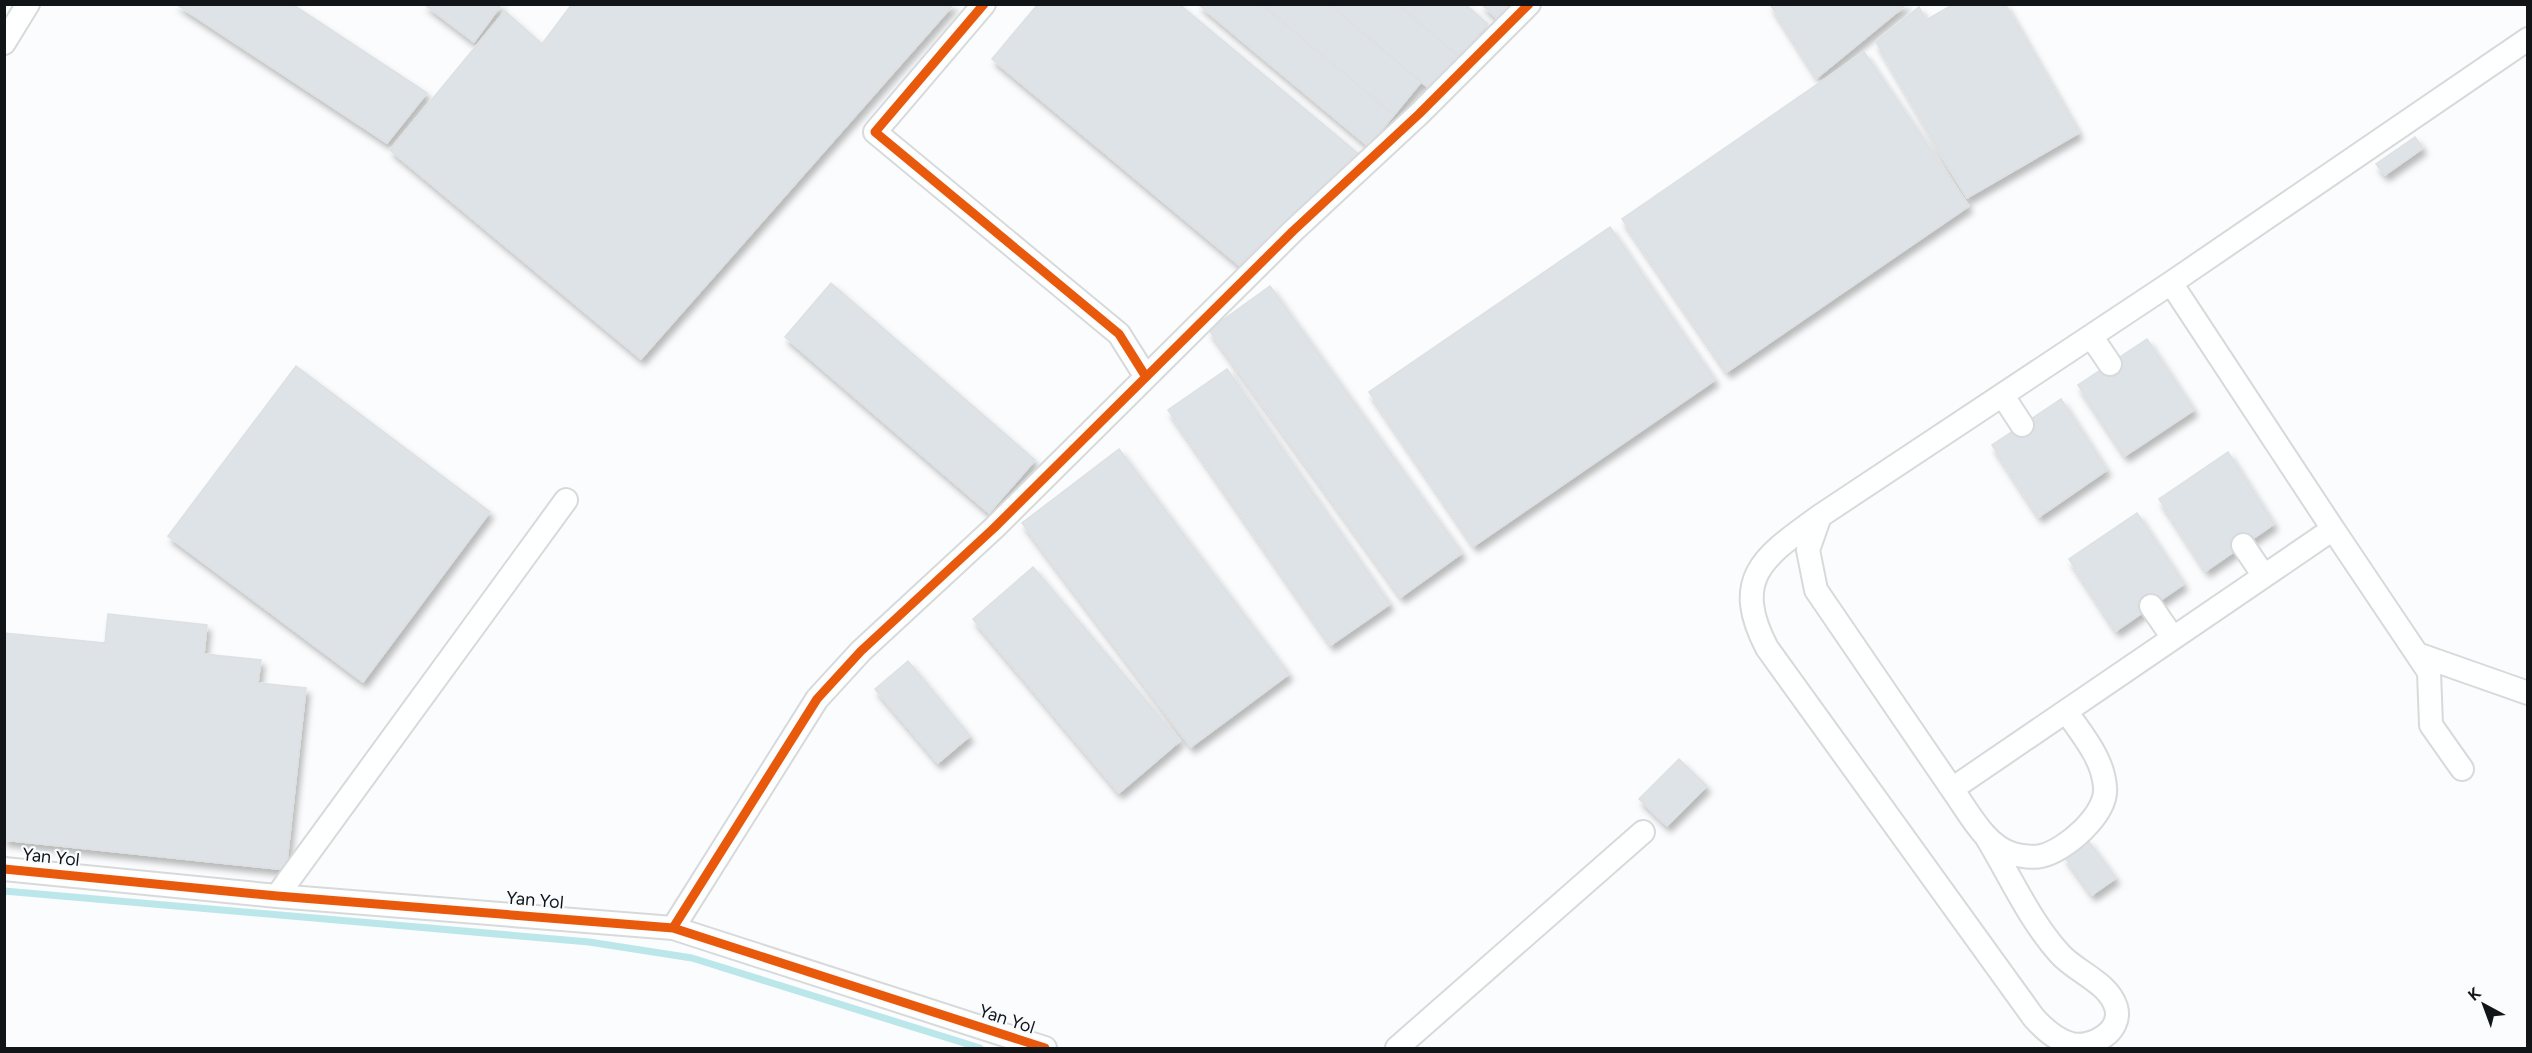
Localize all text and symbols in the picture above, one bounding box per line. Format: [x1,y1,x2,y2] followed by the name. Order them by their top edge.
[21,843,81,871] street label: Yan Yol
[505,887,565,913] street label: Yan Yol
[2454,975,2514,1035] north arrow
[2464,983,2485,1005] text: K
[976,1000,1038,1038] street label: Yan Yol

